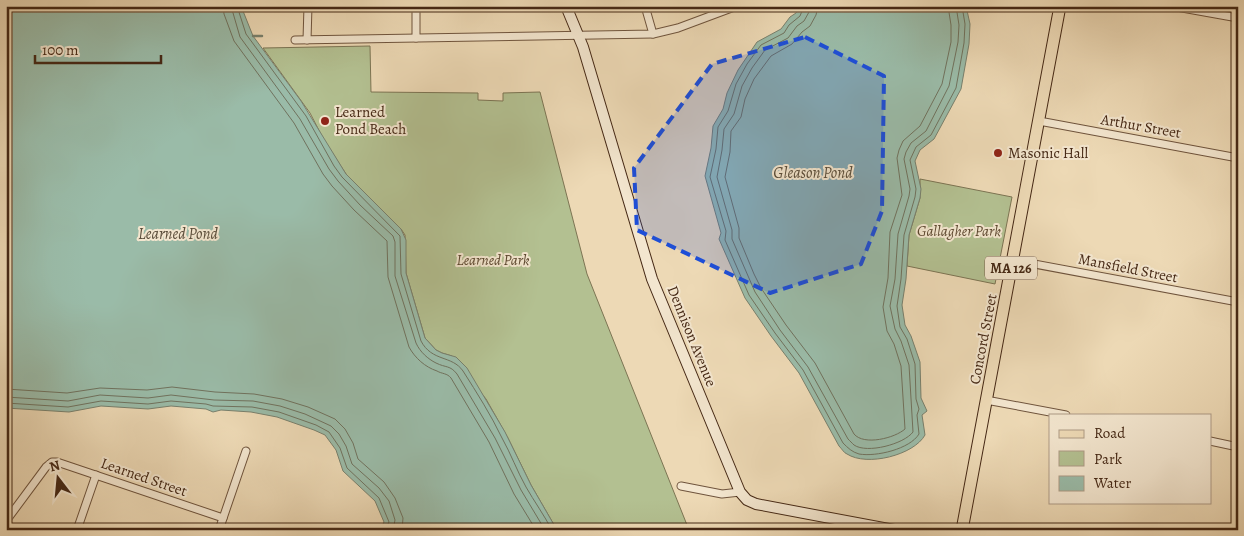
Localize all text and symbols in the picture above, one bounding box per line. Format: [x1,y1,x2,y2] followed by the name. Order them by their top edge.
[35,32,161,64] scale bar
[42,40,79,60] text: 100 m
[335,102,406,139] place label: Learned Pond Beach
[1098,109,1183,143] street label: Arthur Street
[319,115,331,127] marker: Learned Pond Beach
[1008,143,1088,163] place label: Masonic Hall
[992,147,1004,159] marker: Masonic Hall
[773,162,853,184] water label: Gleason Pond
[917,221,1001,241] park label: Gallagher Park
[138,223,218,245] water label: Learned Pond
[1077,249,1179,287] street label: Mansfield Street
[456,250,530,270] park label: Learned Park
[985,256,1037,280] road number: MA 126
[663,283,721,390] street label: Dennison Avenue
[964,292,1002,386] street label: Concord Street
[1049,414,1212,504] legend
[1094,423,1126,443] text: Road
[1094,449,1123,469] text: Park
[98,453,190,501] street label: Learned Street
[32,454,82,504] north arrow
[47,455,62,477] text: N
[1093,473,1131,493] text: Water

